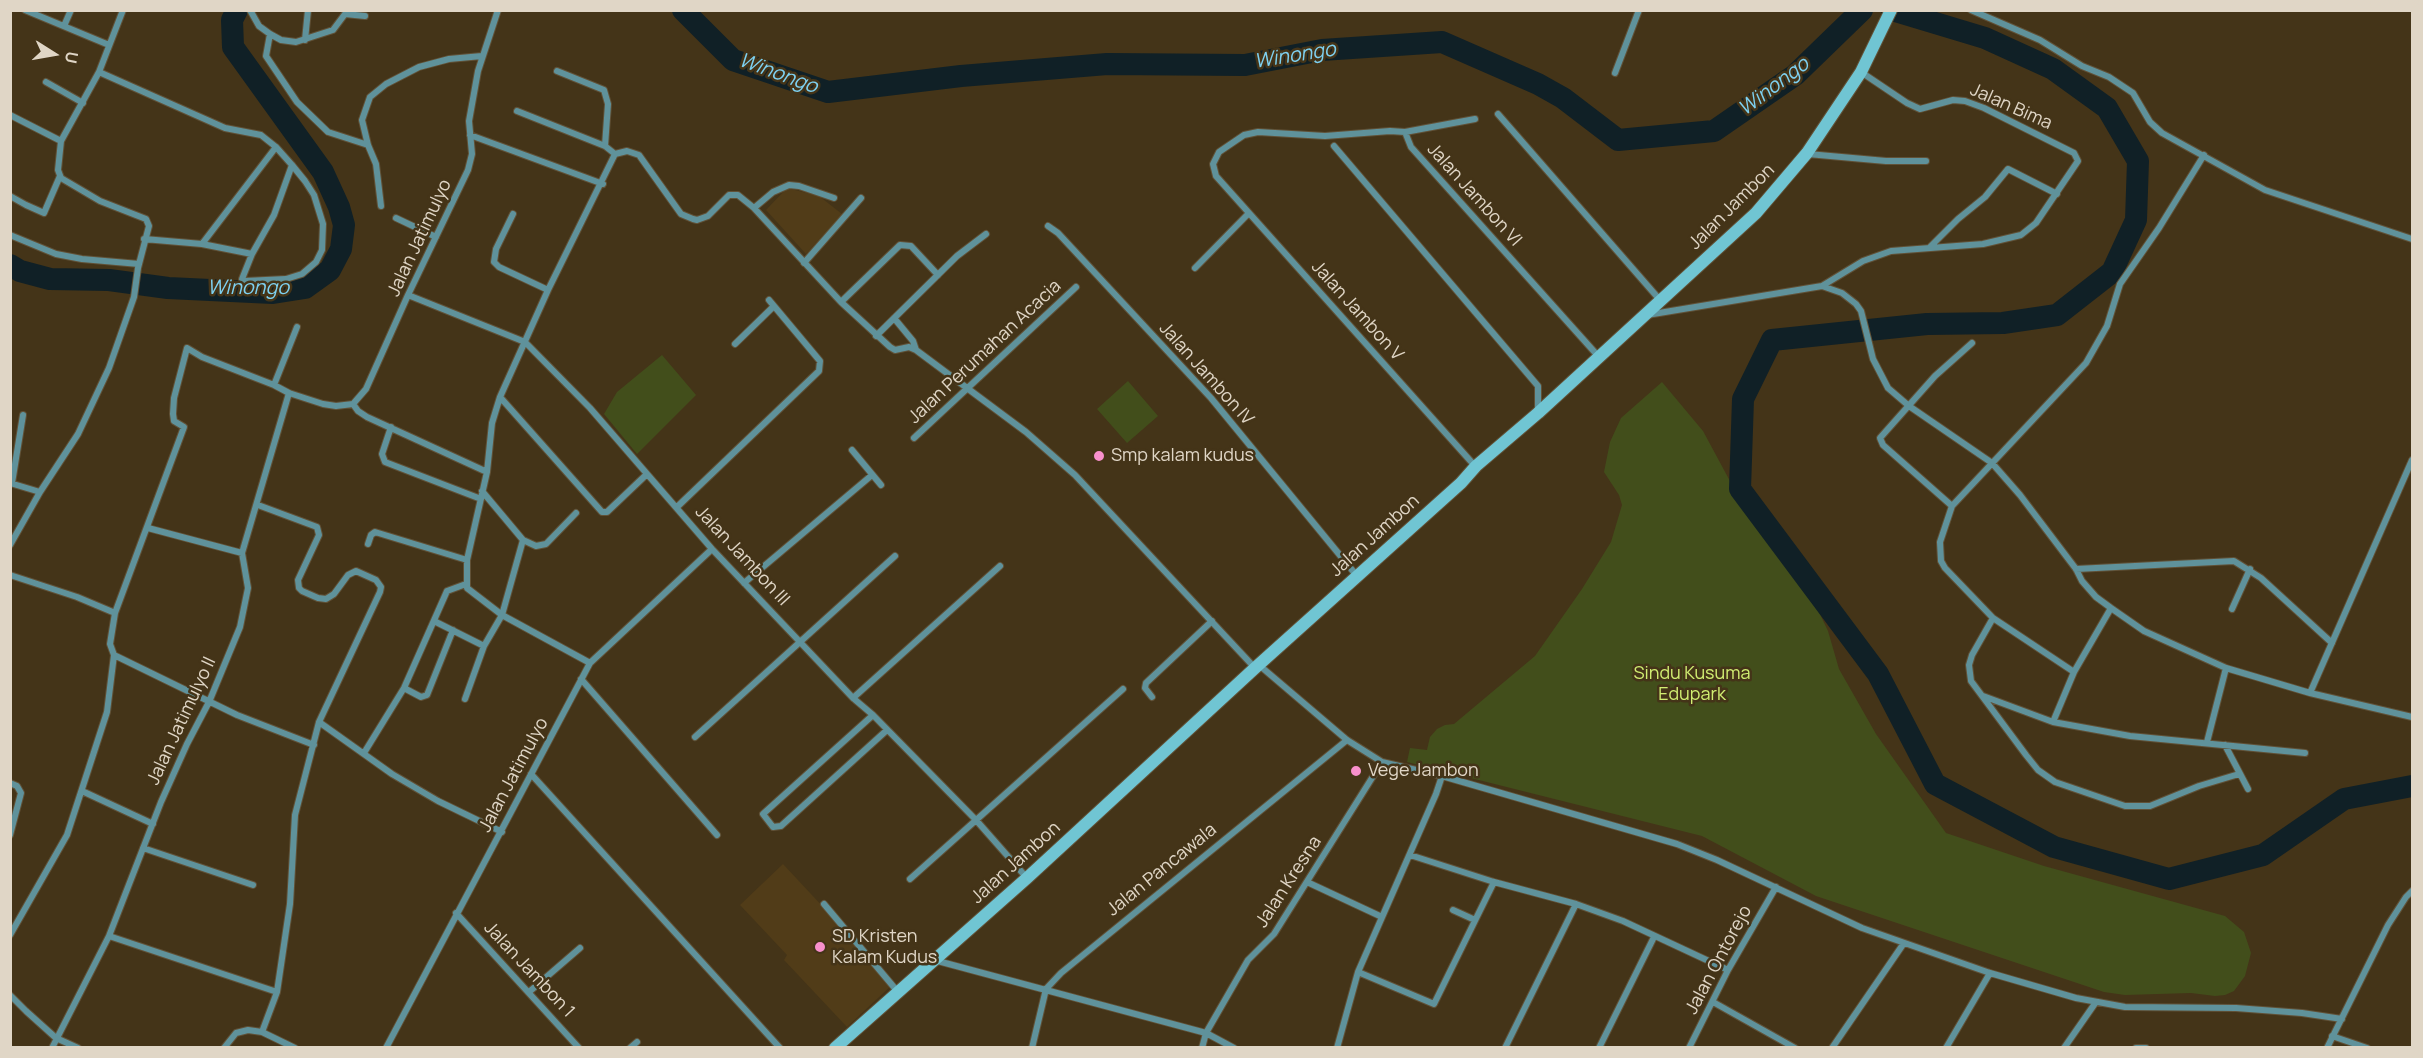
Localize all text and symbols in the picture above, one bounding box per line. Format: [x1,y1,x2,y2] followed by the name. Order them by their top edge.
[24,24,84,84] north arrow
[1253,38,1337,74] water label: Winongo
[735,49,821,99] water label: Winongo
[60,50,84,65] text: U
[1734,53,1814,121] water label: Winongo
[1967,79,2055,135] street label: Jalan Bima
[1422,139,1526,251] street label: Jalan Jambon VI
[1685,160,1779,254] street label: Jalan Jambon
[383,176,457,300] street label: Jalan Jatimulyo
[1307,257,1407,365] street label: Jalan Jambon V
[207,276,289,300] water label: Winongo
[904,276,1066,428] street label: Jalan Perumahan Acacia
[1154,318,1258,430] street label: Jalan Jambon IV
[1111,445,1254,467] place label: Smp kalam kudus
[1092,449,1106,463] marker: Smp kalam kudus
[1326,490,1424,582] street label: Jalan Jambon
[690,502,794,610] street label: Jalan Jambon III
[143,654,221,788] street label: Jalan Jatimulyo II
[1633,663,1751,706] park label: Sindu Kusuma Edupark
[475,714,553,836] street label: Jalan Jatimulyo
[1368,760,1479,782] place label: Vege Jambon
[1349,764,1363,778] marker: Vege Jambon
[967,817,1065,909] street label: Jalan Jambon
[1103,819,1221,921] street label: Jalan Pancawala
[1251,832,1327,932] street label: Jalan Kresna
[1681,902,1757,1018] street label: Jalan Ontorejo
[479,918,579,1022] street label: Jalan Jambon 1
[832,926,937,968] place label: SD Kristen Kalam Kudus
[813,940,827,954] marker: SD Kristen Kalam Kudus

